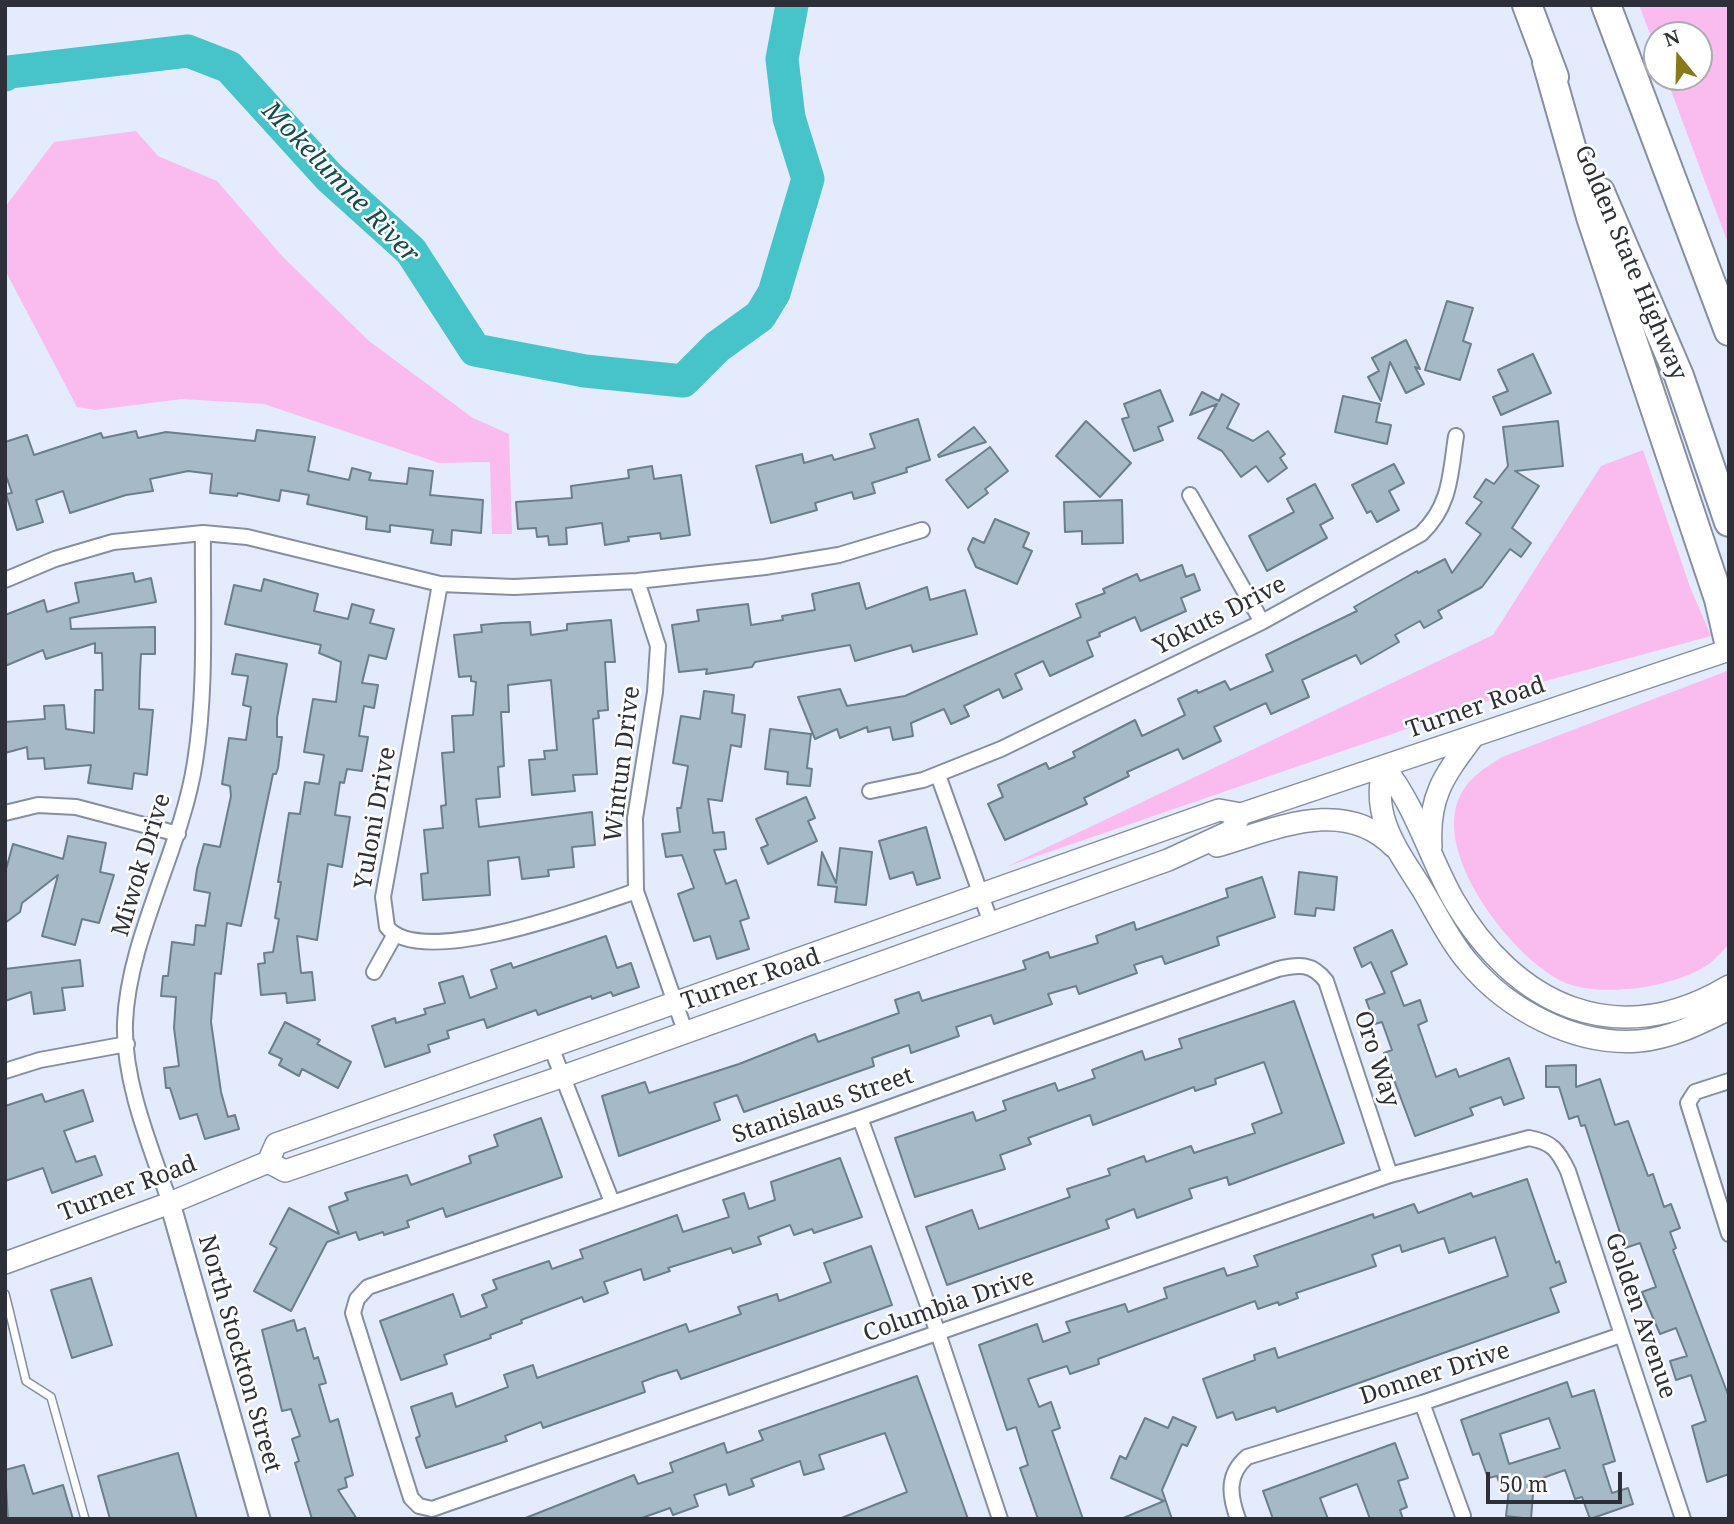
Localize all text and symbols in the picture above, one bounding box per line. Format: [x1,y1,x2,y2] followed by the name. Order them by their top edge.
[1643,21,1713,91] north arrow
[1660,23,1683,53] text: N
[255,96,425,270] water label: Mokelumne River
[1567,141,1693,385] street label: Golden State Highway
[1149,570,1291,662] street label: Yokuts Drive
[1403,671,1549,745] street label: Turner Road
[599,684,647,844] street label: Wintun Drive
[349,745,403,891] street label: Yuloni Drive
[107,790,177,940] street label: Miwok Drive
[678,943,824,1017] street label: Turner Road
[1347,1007,1405,1111] street label: Oro Way
[729,1062,917,1150] street label: Stanislaus Street
[55,1150,201,1228] street label: Turner Road
[1598,1229,1682,1403] street label: Golden Avenue
[191,1232,287,1476] street label: North Stockton Street
[860,1263,1038,1349] street label: Columbia Drive
[1356,1336,1514,1412] street label: Donner Drive
[1489,1458,1626,1502] scale bar
[1499,1470,1548,1498] text: 50 m

